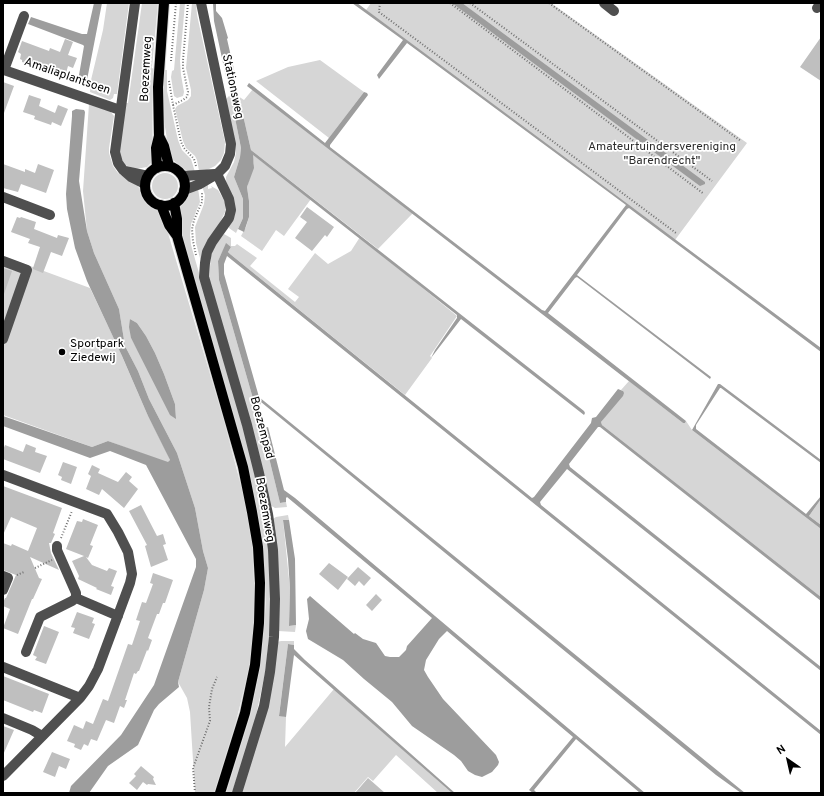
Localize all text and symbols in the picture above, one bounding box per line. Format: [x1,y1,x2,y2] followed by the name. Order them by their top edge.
[138,36,156,102] street label: Boezemweg
[218,53,246,121] street label: Stationsweg
[22,55,112,99] street label: Amaliaplantsoen
[588,141,736,169] park label: Amateurtuindersvereniging "Barendrecht"
[70,338,124,366] place label: Sportpark Ziedewij
[57,347,67,357] marker: Sportpark Ziedewij
[246,395,276,461] street label: Boezempad
[251,476,277,544] street label: Boezemweg
[768,740,808,780] north arrow
[774,742,788,758] text: N

